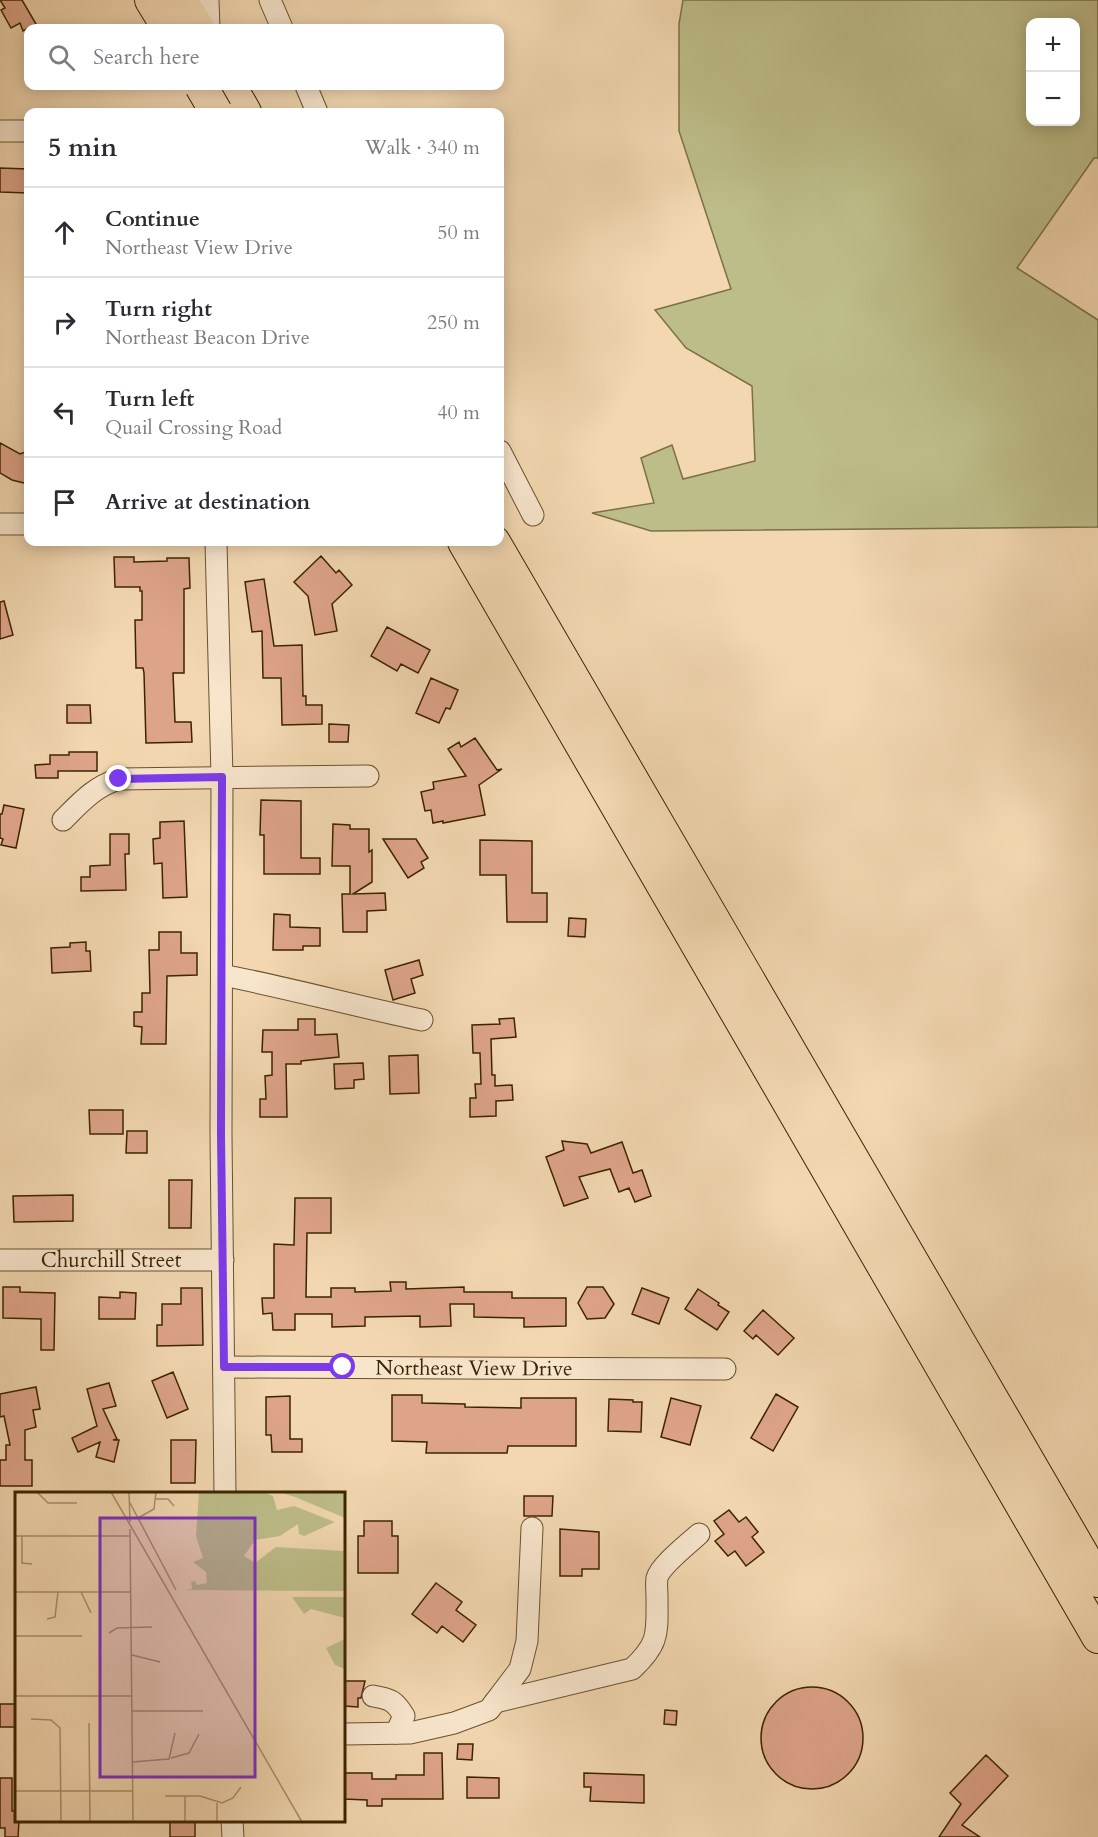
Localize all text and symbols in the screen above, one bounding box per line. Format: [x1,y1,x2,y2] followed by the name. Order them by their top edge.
[1026,18,1080,126] map controls
[1026,18,1080,72] button: +
[24,24,504,90] search box
[45,41,78,74] icon: search
[93,42,200,72] text: Search here
[1026,72,1080,126] button: −
[48,130,117,165] text: 5 min
[365,134,480,161] text: Walk · 340 m
[105,204,200,234] text: Continue
[48,216,81,249] icon: ahead
[437,219,480,246] text: 50 m
[105,234,293,261] text: Northeast View Drive
[105,294,212,324] text: Turn right
[48,306,81,339] icon: right
[427,309,480,336] text: 250 m
[105,324,310,351] text: Northeast Beacon Drive
[105,384,194,414] text: Turn left
[48,396,81,429] icon: left
[437,399,480,426] text: 40 m
[105,414,282,441] text: Quail Crossing Road
[48,486,81,519] icon: arrive
[105,487,310,517] text: Arrive at destination
[105,765,131,791] route end
[41,1246,182,1275] street label: Churchill Street
[329,1353,355,1379] route start
[375,1354,573,1383] street label: Northeast View Drive
[15,1492,345,1822] inset map

